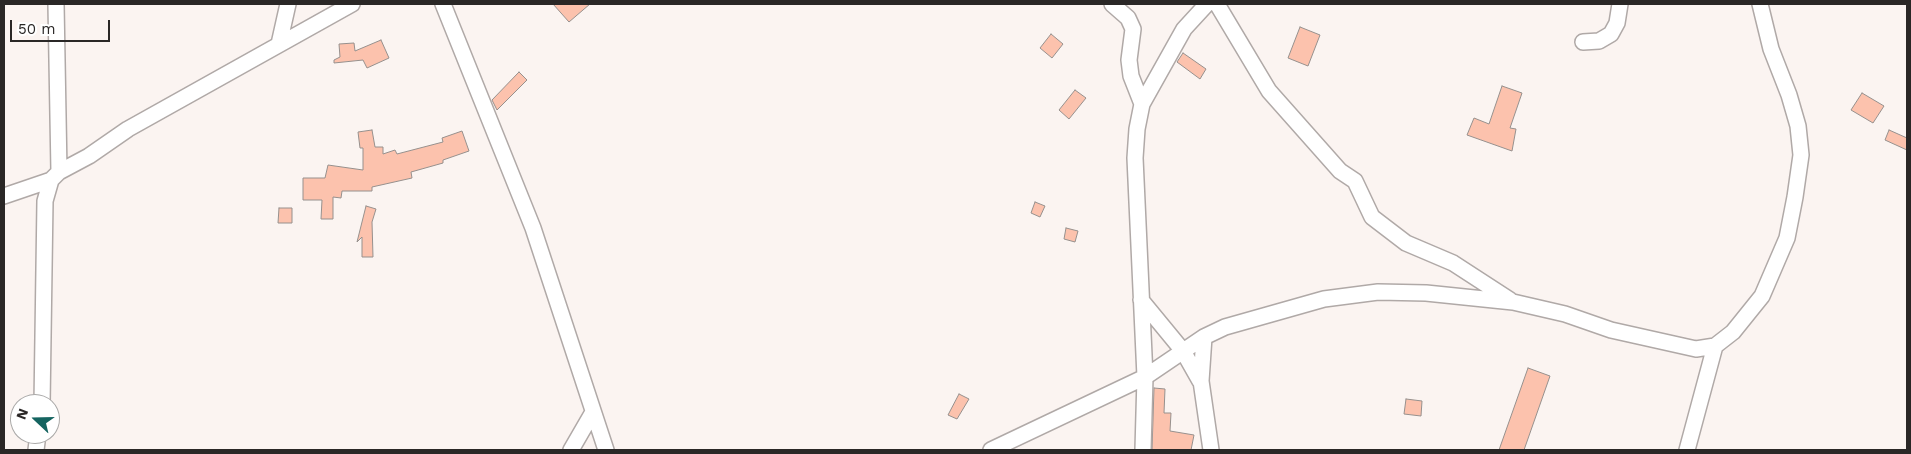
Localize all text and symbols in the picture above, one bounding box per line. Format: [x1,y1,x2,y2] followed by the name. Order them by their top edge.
[12,10,112,42] scale bar
[18,20,55,38] text: 50 m
[10,394,60,444] north arrow
[13,406,31,422] text: N

